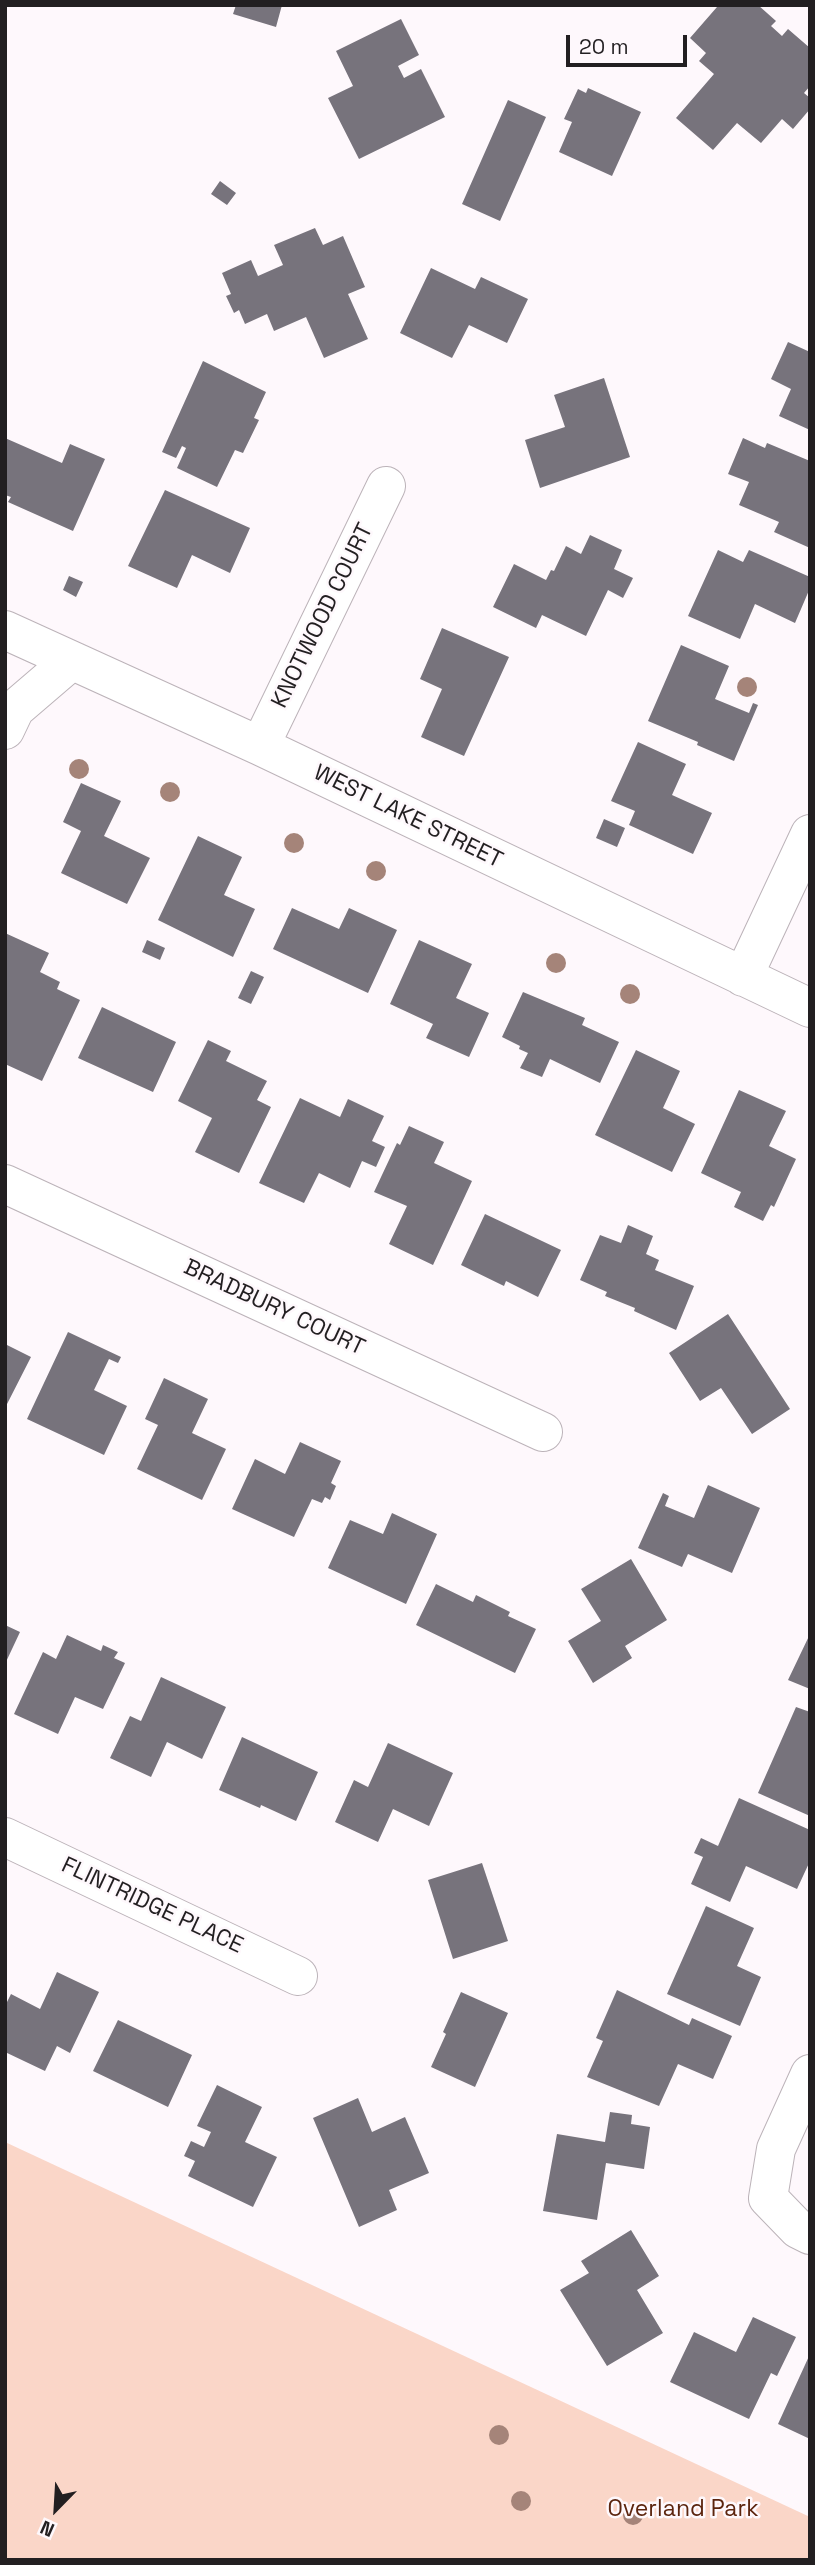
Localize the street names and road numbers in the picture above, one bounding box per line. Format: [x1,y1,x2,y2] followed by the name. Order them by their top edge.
[266,519,380,713] street label: KNOTWOOD COURT
[309,759,507,875] street label: WEST LAKE STREET
[179,1254,369,1362] street label: BRADBURY COURT
[57,1852,247,1960] street label: FLINTRIDGE PLACE

